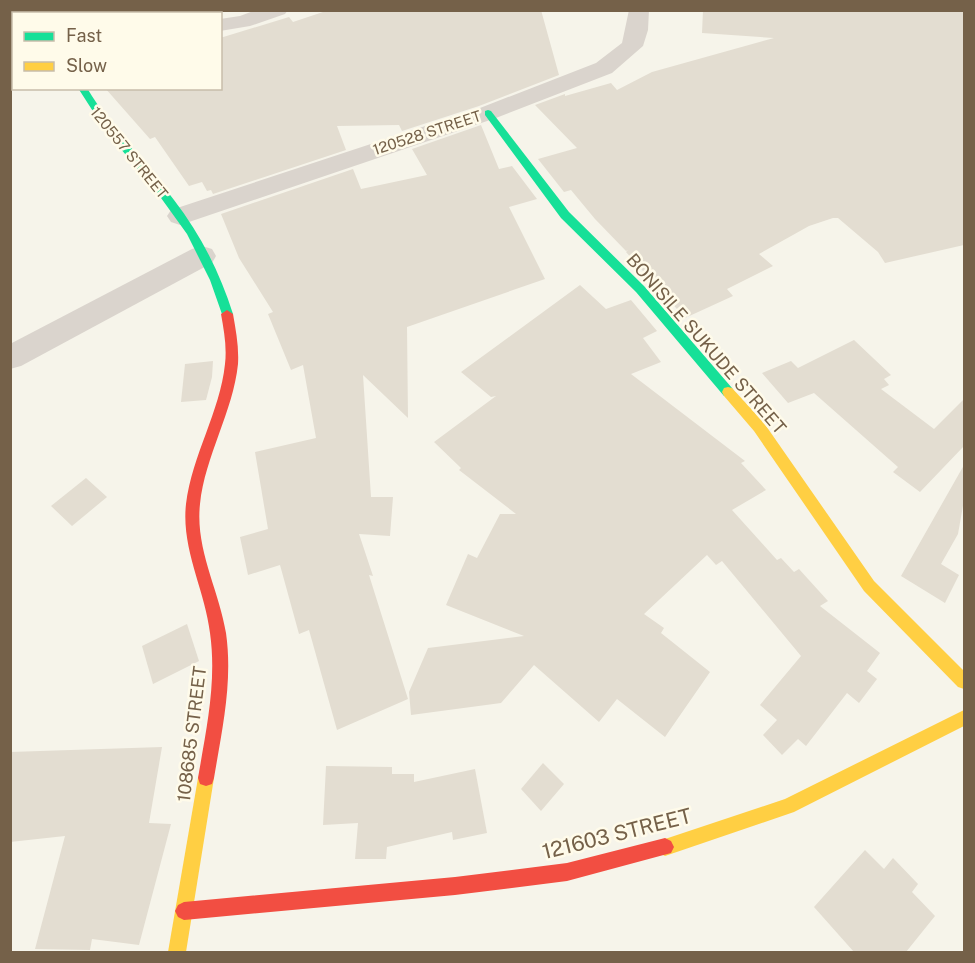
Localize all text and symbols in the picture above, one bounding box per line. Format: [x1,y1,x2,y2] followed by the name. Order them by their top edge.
[12,12,222,90] legend
[66,25,102,46] text: Fast
[66,55,107,76] text: Slow
[87,103,172,202] street label: 120557 STREET
[371,107,483,158] street label: 120528 STREET
[622,249,791,438] street label: BONISILE SUKUDE STREET
[173,665,210,803] street label: 108685 STREET
[540,803,694,864] street label: 121603 STREET

